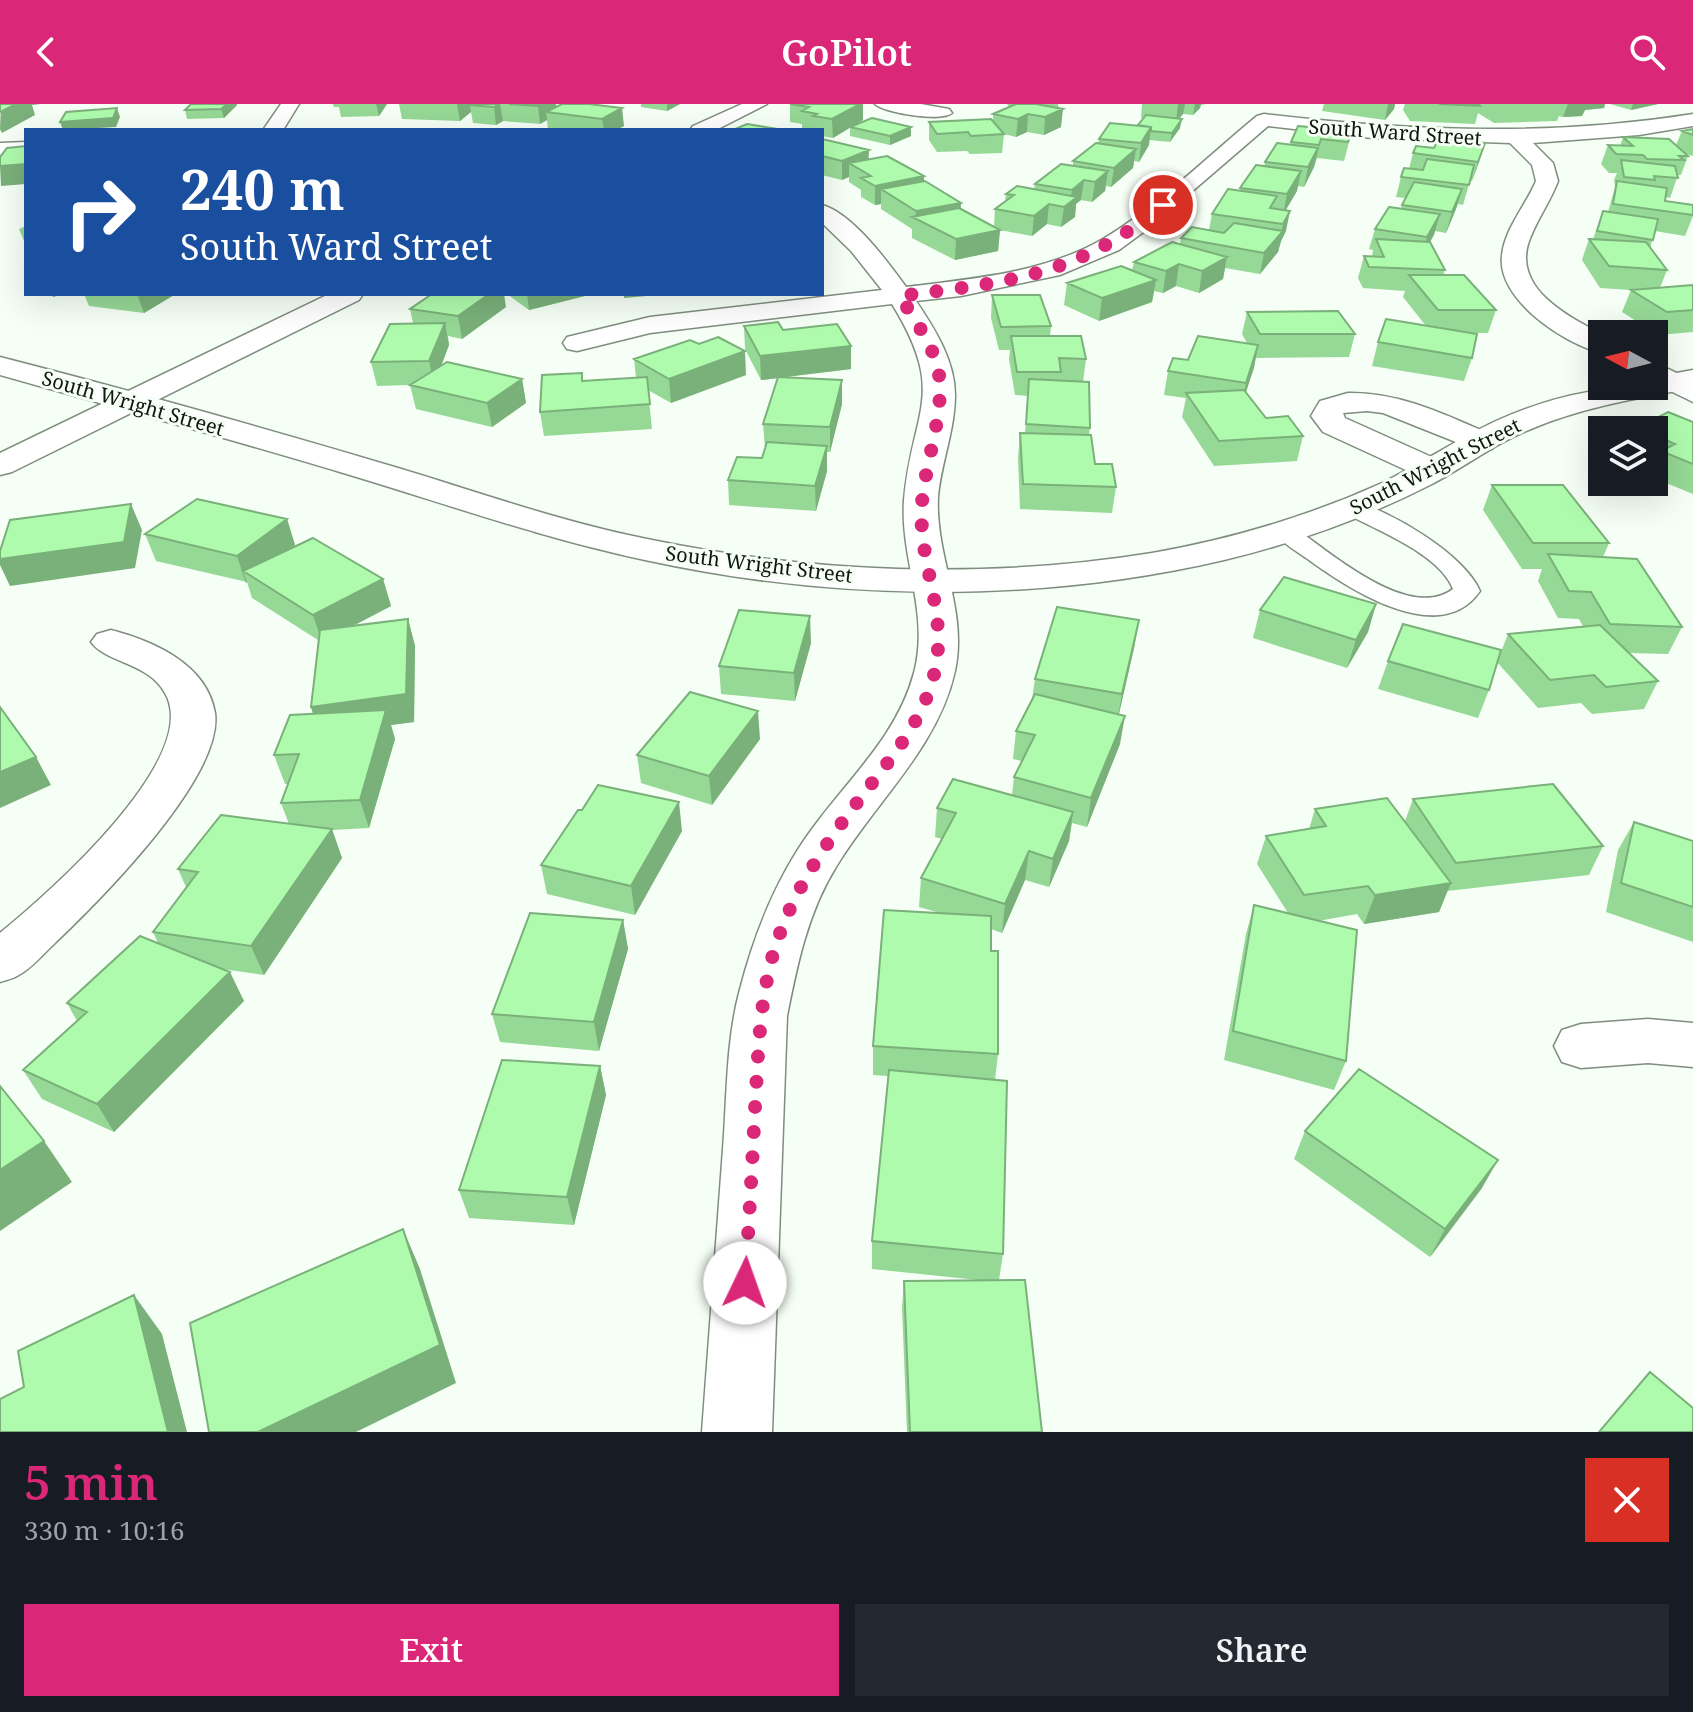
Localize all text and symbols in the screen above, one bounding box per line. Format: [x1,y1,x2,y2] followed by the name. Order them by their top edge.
[781,28,912,77] text: GoPilot
[24,30,68,74] icon: back
[1625,30,1669,74] icon: search
[1307,112,1483,152] street label: South Ward Street
[180,150,345,226] text: 240 m
[48,160,152,264] icon: right
[1129,171,1197,239] pin
[1141,183,1185,227] icon: arrive
[180,222,492,271] text: South Ward Street
[1588,320,1668,400] north arrow
[1588,320,1668,496] map controls
[39,364,227,442] street label: South Wright Street
[1345,411,1525,521] street label: South Wright Street
[1588,416,1668,496] button: layers
[664,539,854,589] street label: South Wright Street
[703,1241,787,1325] position arrow
[24,1449,158,1514] text: 5 min
[1585,1458,1669,1542] button: close
[24,1512,185,1548] text: 330 m · 10:16
[24,1604,839,1696] button: Exit
[855,1604,1669,1696] button: Share

